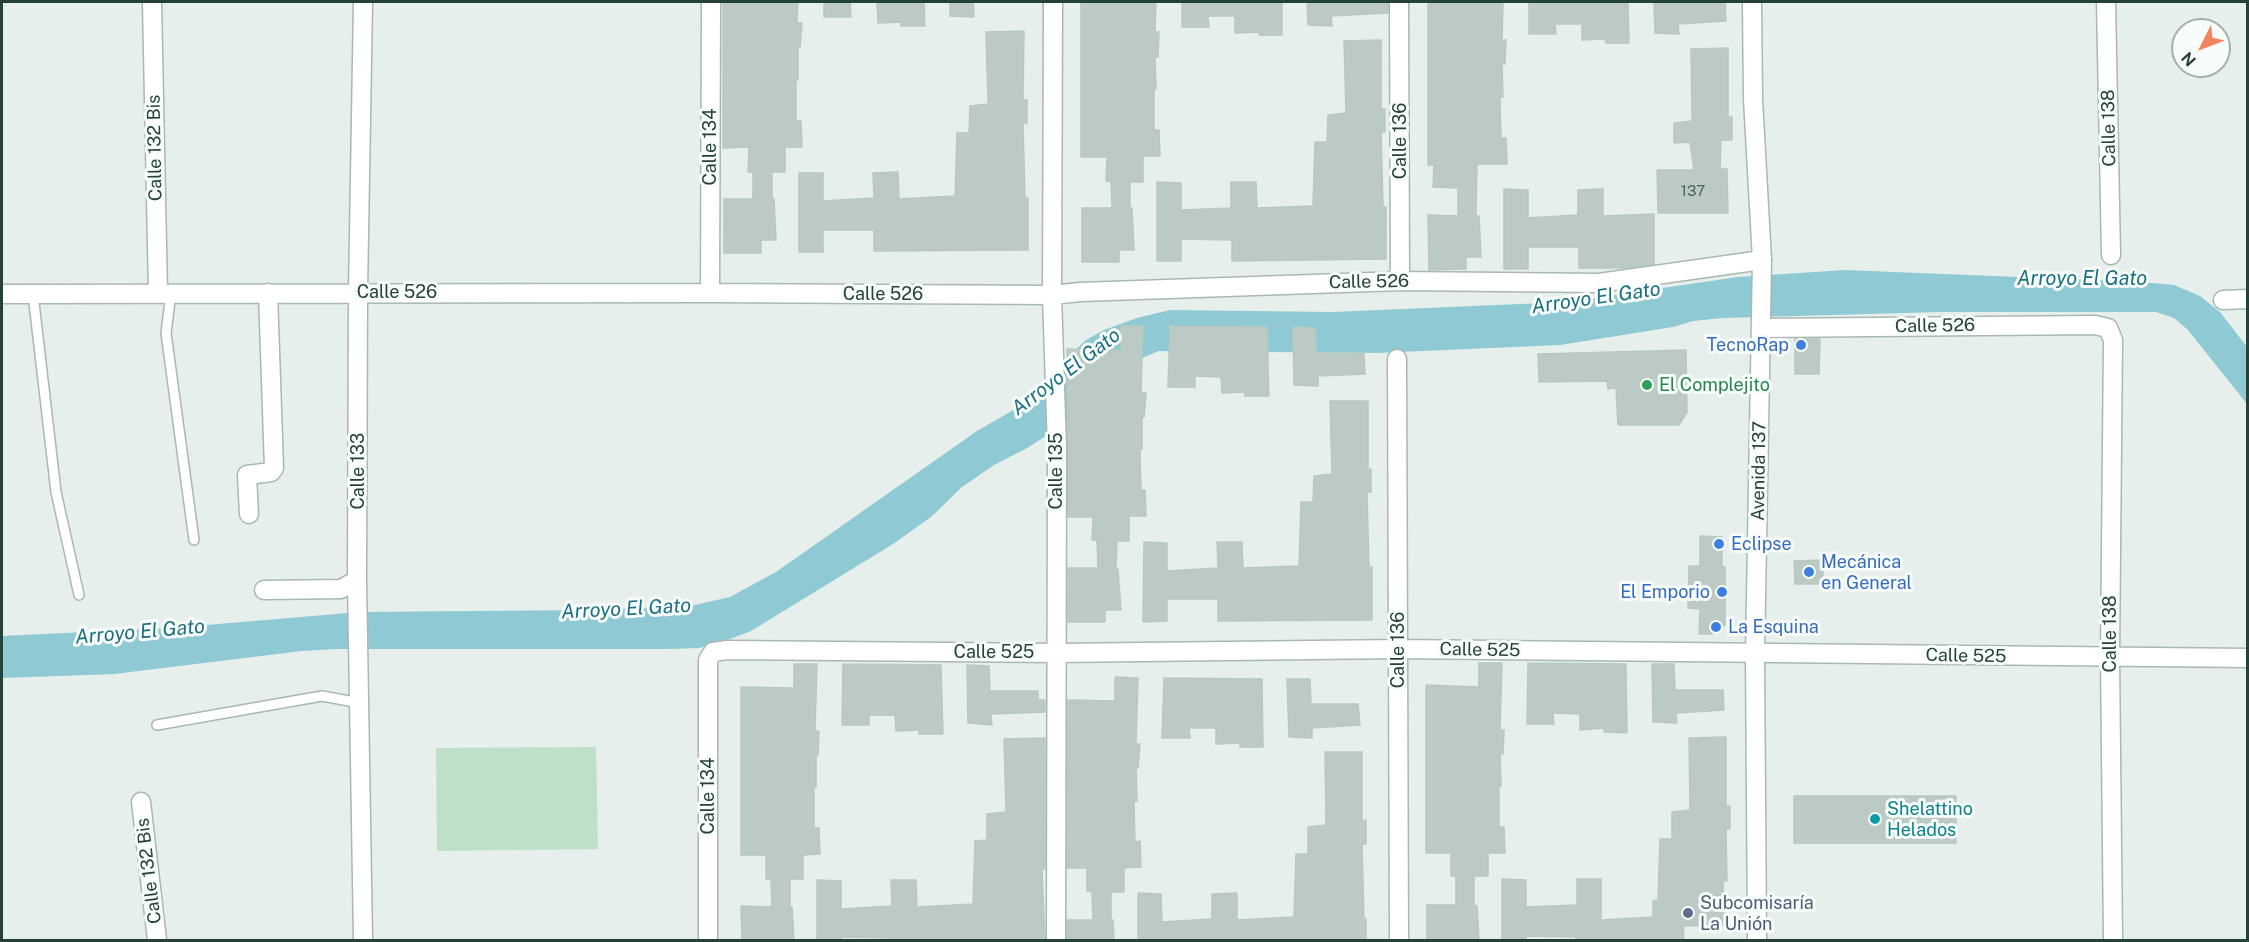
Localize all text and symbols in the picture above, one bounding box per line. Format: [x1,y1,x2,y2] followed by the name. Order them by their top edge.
[2171,18,2231,78] north arrow
[2177,48,2200,70] text: N
[2098,89,2120,167] street label: Calle 138
[143,95,167,201] street label: Calle 132 Bis
[1389,103,1411,179] street label: Calle 136
[699,109,721,185] street label: Calle 134
[1681,182,1705,200] house number: 137
[2017,267,2147,291] water label: Arroyo El Gato
[1329,270,1409,294] street label: Calle 526
[1530,277,1662,319] water label: Arroyo El Gato
[357,281,437,303] street label: Calle 526
[843,283,923,305] street label: Calle 526
[1895,314,1975,338] street label: Calle 526
[1007,323,1125,421] water label: Arroyo El Gato
[1707,334,1789,356] place label: TecnoRap
[1794,338,1808,352] marker: TecnoRap
[1659,374,1770,396] place label: El Complejito
[1640,378,1654,392] marker: El Complejito
[1747,421,1771,521] street label: Avenida 137
[1045,432,1067,510] street label: Calle 135
[347,433,369,509] street label: Calle 133
[1731,533,1792,555] place label: Eclipse
[1712,537,1726,551] marker: Eclipse
[1821,551,1912,594] place label: Mecánica en General
[1802,565,1816,579] marker: Mecánica en General
[1620,581,1710,603] place label: El Emporio
[1715,585,1729,599] marker: El Emporio
[560,594,692,624] water label: Arroyo El Gato
[2099,595,2121,673] street label: Calle 138
[1387,612,1409,688] street label: Calle 136
[74,614,206,650] water label: Arroyo El Gato
[1728,616,1819,638] place label: La Esquina
[1709,620,1723,634] marker: La Esquina
[1439,638,1521,662] street label: Calle 525
[954,641,1034,663] street label: Calle 525
[1925,644,2007,668] street label: Calle 525
[697,758,719,834] street label: Calle 134
[1887,798,1973,840] place label: Shelattino Helados
[1868,812,1882,826] marker: Shelattino Helados
[132,817,166,925] street label: Calle 132 Bis
[1700,892,1814,934] place label: Subcomisaría La Unión
[1681,906,1695,920] marker: Subcomisaría La Unión

